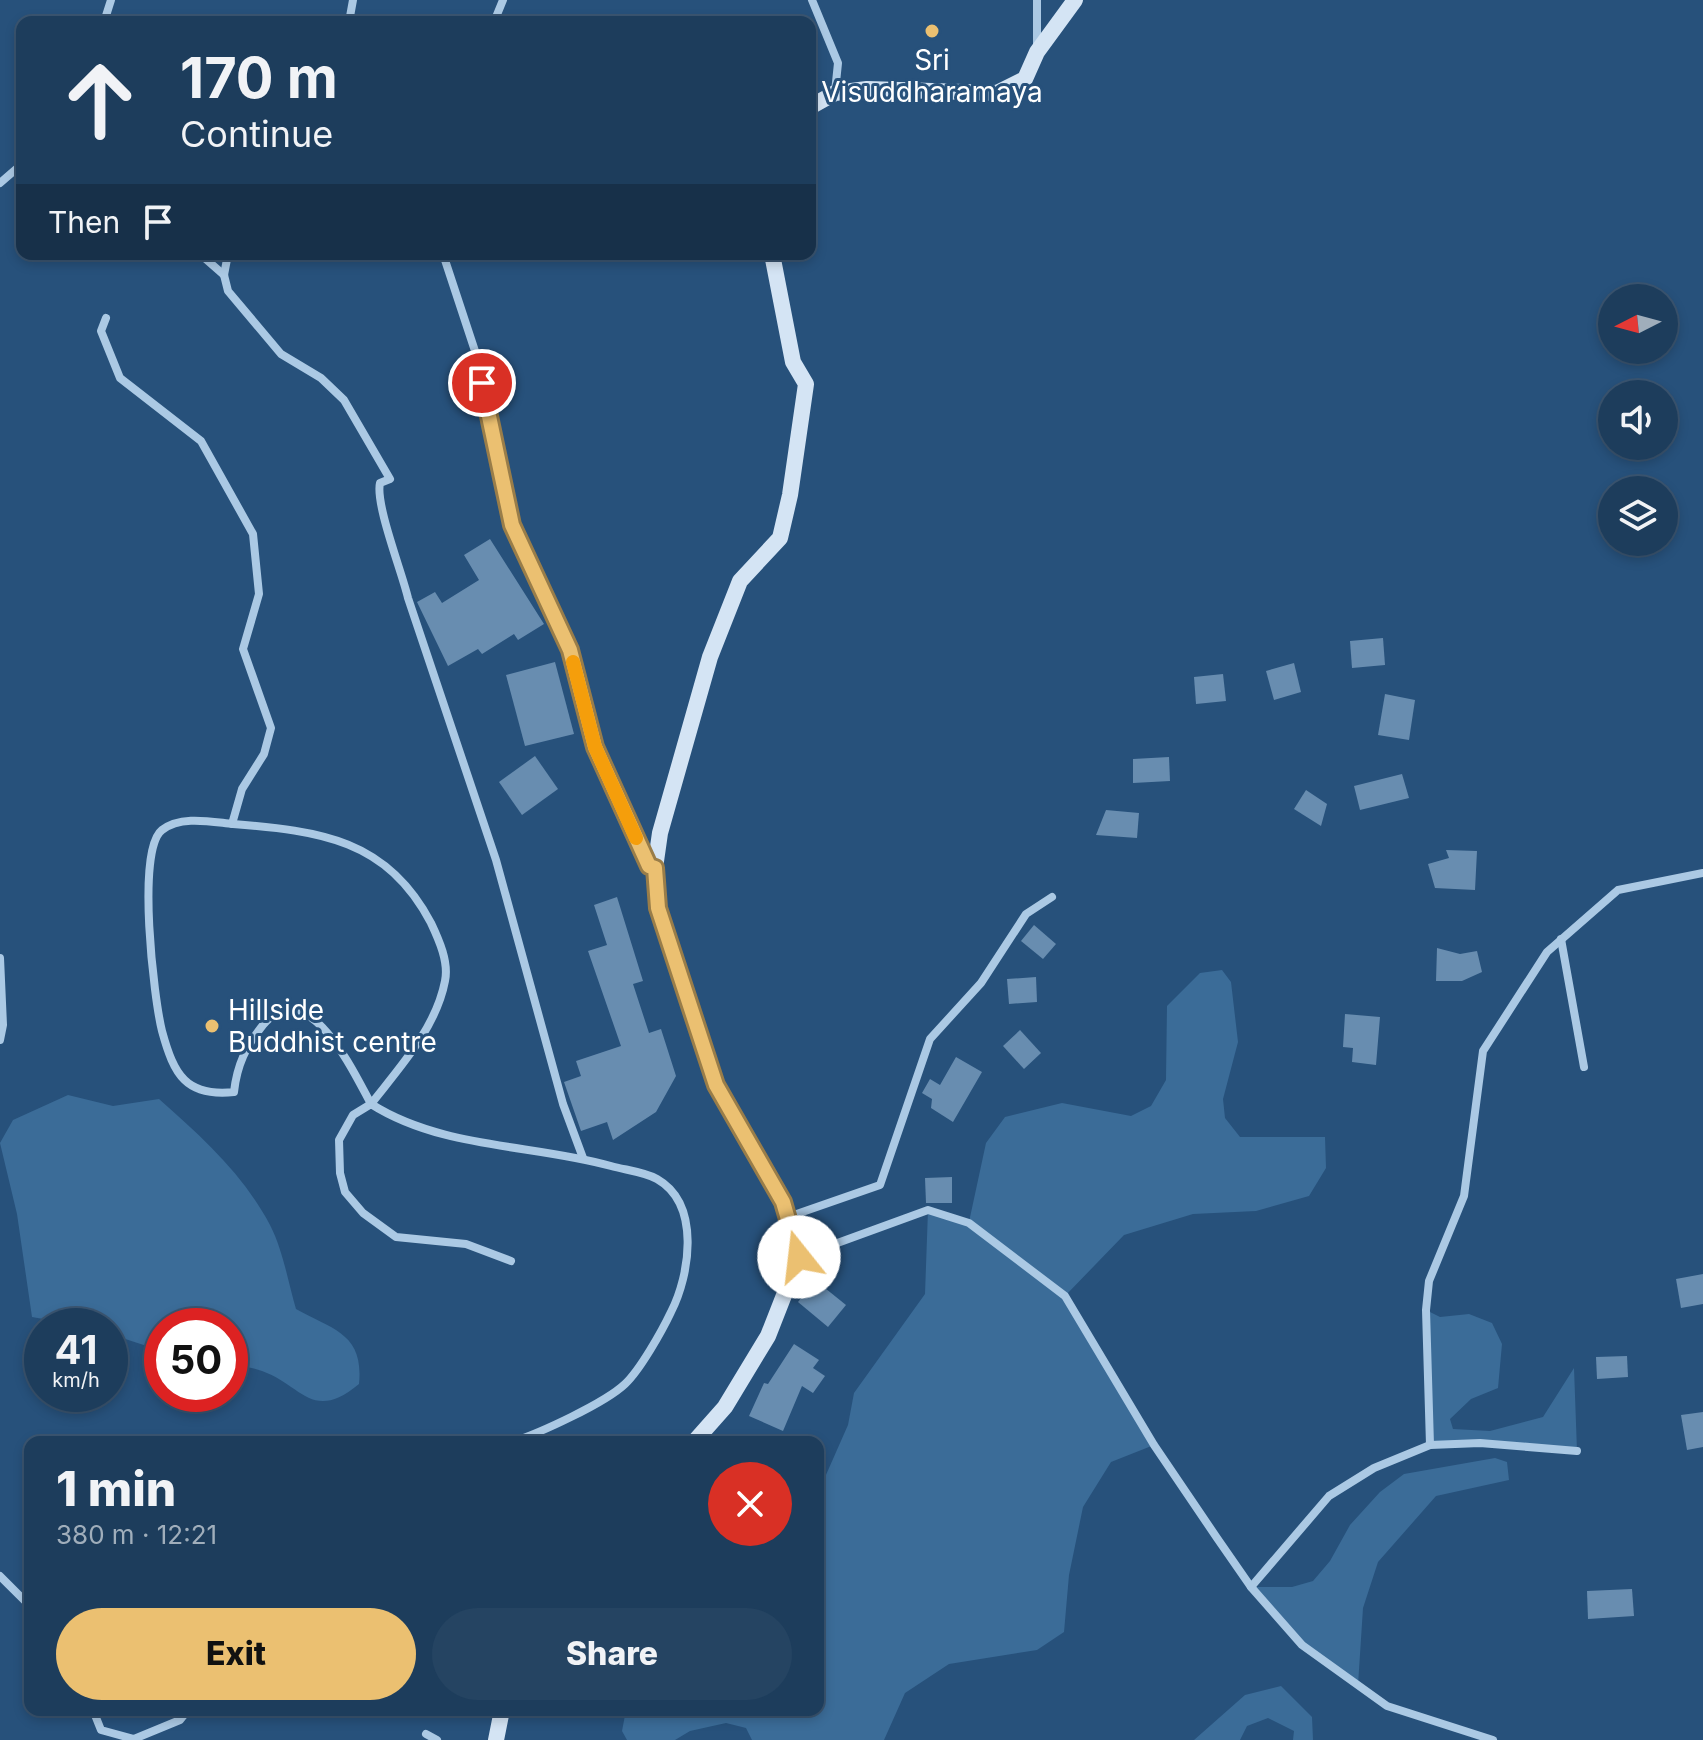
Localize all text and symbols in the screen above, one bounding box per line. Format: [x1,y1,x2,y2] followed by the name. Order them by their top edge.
[923,22,941,40] marker: Sri Visuddharamaya
[821,43,1043,109] place label: Sri Visuddharamaya
[180,44,338,112] text: 170 m
[48,48,152,152] icon: ahead
[180,112,333,156] text: Continue
[136,200,180,244] icon: arrive
[48,204,120,240] text: Then
[1598,284,1678,364] north arrow
[1598,284,1678,556] map controls
[448,349,516,417] pin
[460,361,504,405] icon: arrive
[1598,380,1678,460] button: sound
[1598,476,1678,556] button: layers
[228,993,437,1059] place label: Hillside Buddhist centre
[203,1017,221,1035] marker: Hillside Buddhist centre
[757,1215,841,1299] position arrow
[144,1308,248,1412] speed limit sign: 50
[55,1325,97,1374] text: 41
[52,1368,100,1392] text: km/h
[56,1459,176,1518] text: 1 min
[708,1462,792,1546] button: close
[56,1519,217,1550] text: 380 m · 12:21
[56,1608,416,1700] button: Exit
[432,1608,792,1700] button: Share

